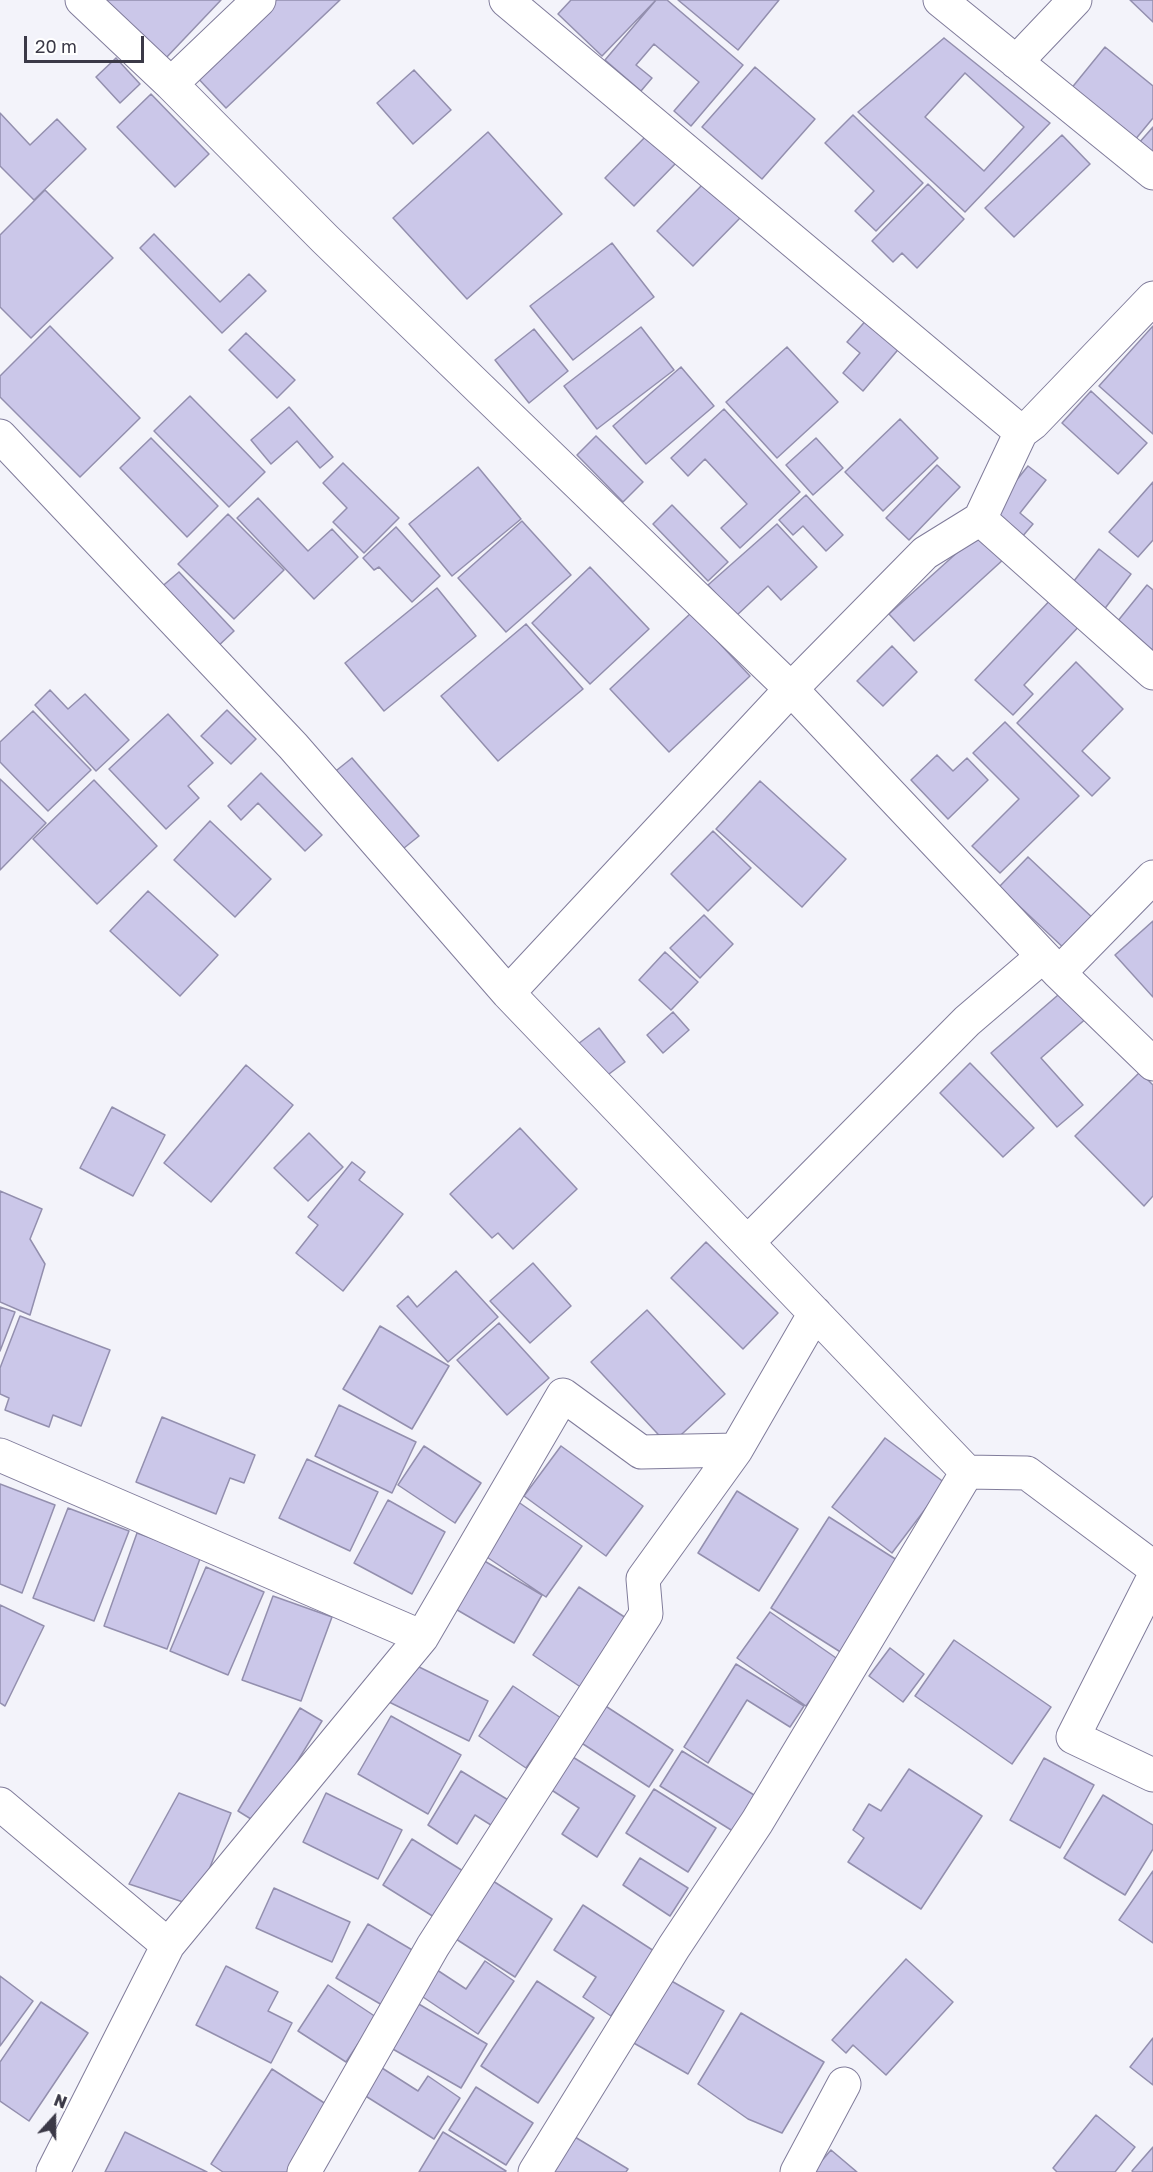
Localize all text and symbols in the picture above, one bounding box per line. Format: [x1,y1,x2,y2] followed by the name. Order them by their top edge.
[27,24,147,62] scale bar
[35,35,77,57] text: 20 m
[24,2088,84,2148] north arrow
[51,2090,70,2113] text: N

